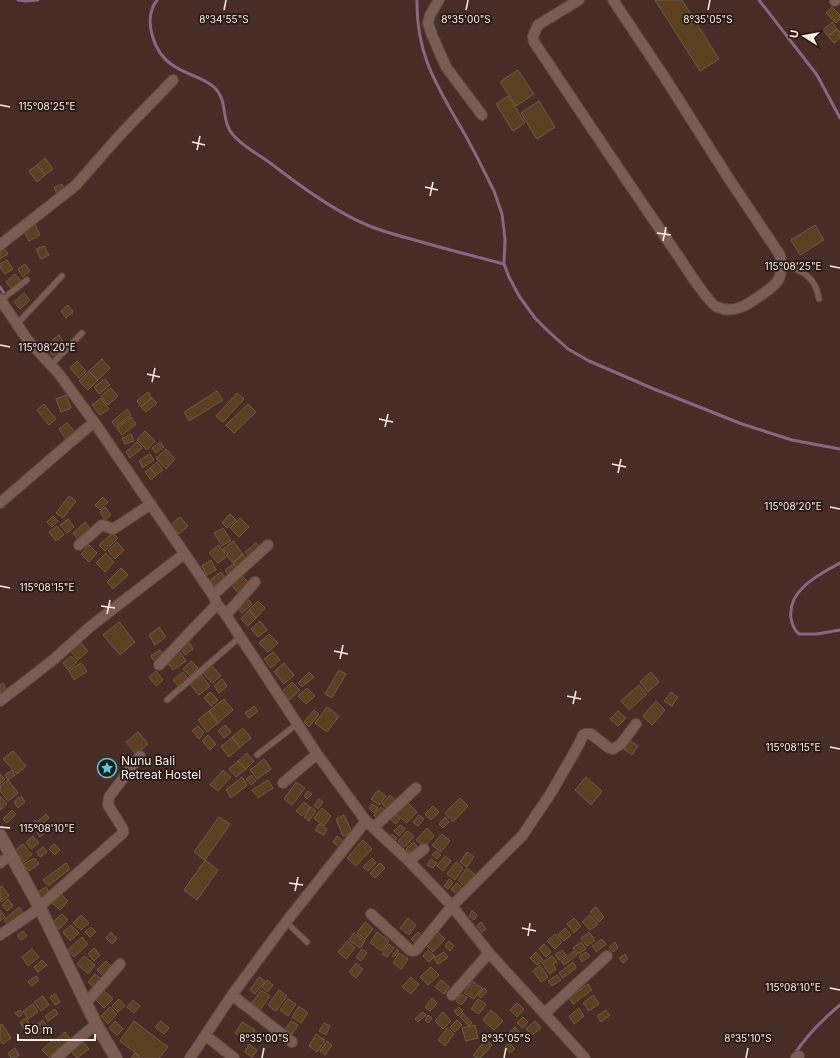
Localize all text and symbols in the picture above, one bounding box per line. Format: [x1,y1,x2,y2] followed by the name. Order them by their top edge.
[199,13,249,25] text: 8°34'55"S
[441,13,491,25] text: 8°35'00"S
[683,13,733,25] text: 8°35'05"S
[784,16,824,56] north arrow
[787,29,802,39] text: U
[18,100,76,112] text: 115°08'25"E
[764,260,822,272] text: 115°08'25"E
[18,341,76,353] text: 115°08'20"E
[764,500,822,512] text: 115°08'20"E
[19,581,75,593] text: 115°08'15"E
[765,741,821,753] text: 115°08'15"E
[121,753,201,782] place label: Nunu Bali Retreat Hostel
[96,757,118,779] place icon: Nunu Bali Retreat Hostel
[19,822,75,834] text: 115°08'10"E
[765,981,821,993] text: 115°08'10"E
[18,1016,95,1042] scale bar
[24,1022,53,1037] text: 50 m
[239,1032,289,1044] text: 8°35'00"S
[481,1032,531,1044] text: 8°35'05"S
[724,1032,772,1044] text: 8°35'10"S

